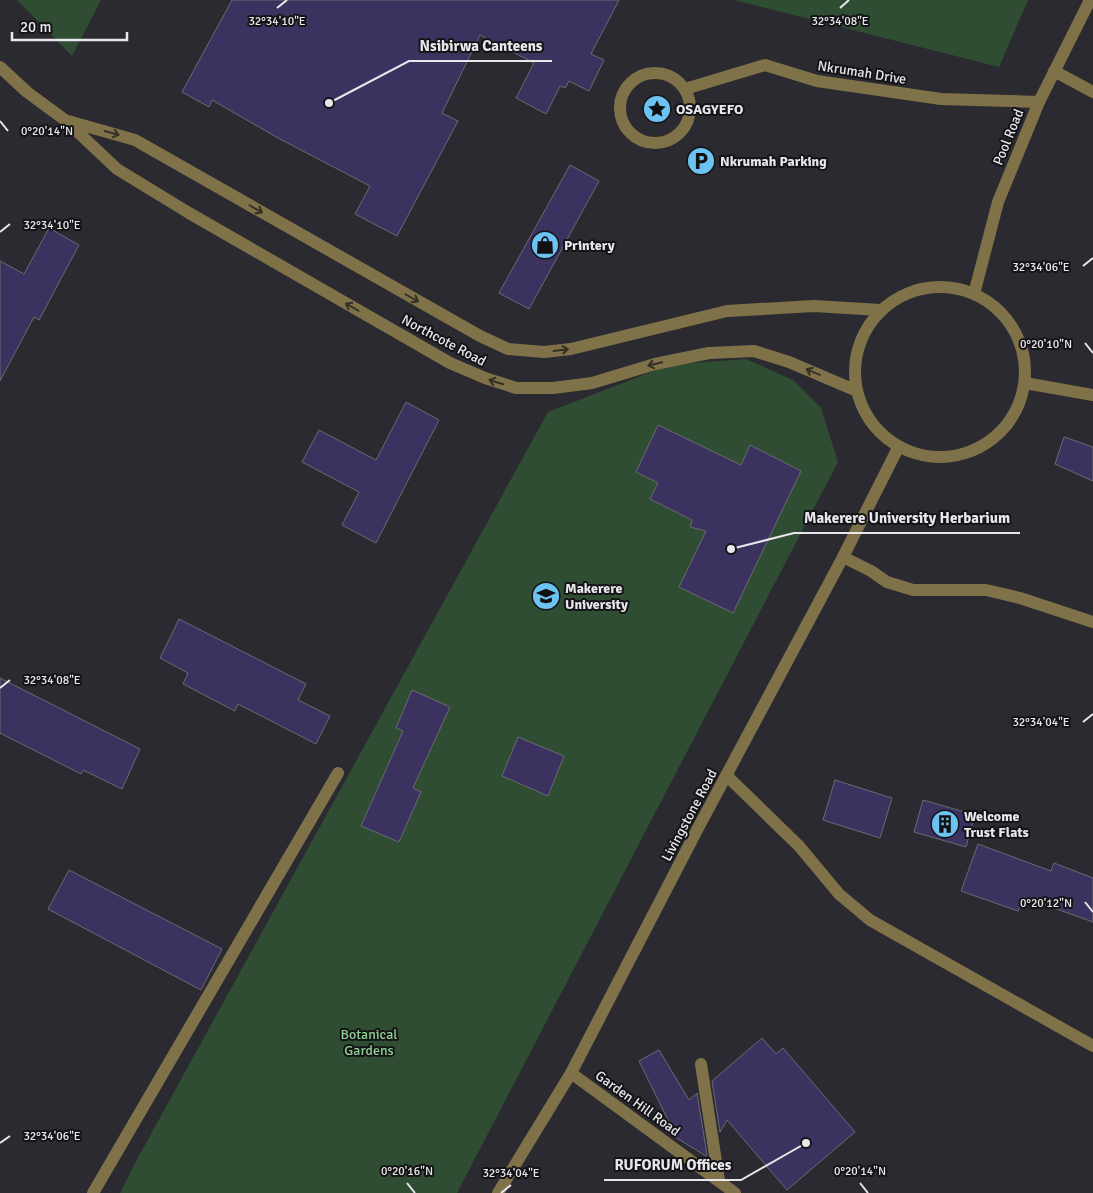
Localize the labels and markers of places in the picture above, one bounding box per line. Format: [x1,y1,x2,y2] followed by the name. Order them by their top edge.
[409,31,552,61] callout: Nsibirwa Canteens
[642,94,672,124] place icon: OSAGYEFO
[676,101,743,118] place label: OSAGYEFO
[686,146,716,176] parking icon: Nkrumah Parking
[720,153,827,170] place label: Nkrumah Parking
[530,230,560,260] shop icon: Printery
[564,237,615,254] place label: Printery
[794,503,1020,533] callout: Makerere University Herbarium
[565,580,628,613] place label: Makerere University
[531,581,561,611] school or university icon: Makerere University
[964,808,1029,841] place label: Welcome Trust Flats
[930,809,960,839] building icon: Welcome Trust Flats
[604,1150,741,1180] callout: RUFORUM Offices

